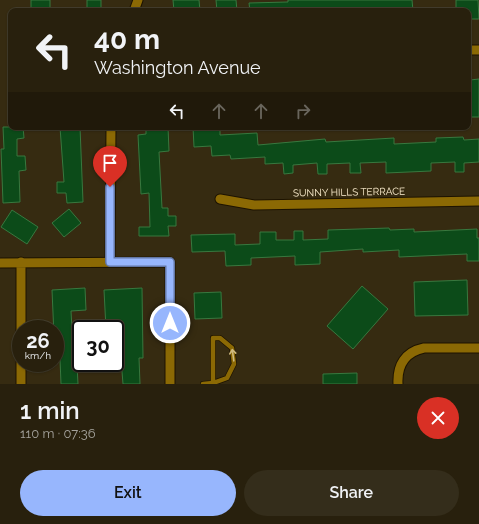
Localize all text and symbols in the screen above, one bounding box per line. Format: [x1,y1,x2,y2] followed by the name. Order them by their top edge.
[94,23,160,56] text: 40 m
[28,24,80,76] icon: left
[94,57,261,78] text: Washington Avenue
[166,100,188,122] icon: left
[208,100,230,122] icon: ahead
[250,100,272,122] icon: ahead
[292,100,314,122] icon: right
[93,146,127,187] pin
[99,152,121,174] icon: arrive
[293,186,405,198] street label: SUNNY HILLS TERRACE
[149,302,191,344] position arrow
[72,320,124,372] speed limit sign: 30
[26,329,50,353] text: 26
[229,349,237,362] one-way arrow
[25,350,51,361] text: km/h
[20,396,80,425] text: 1 min
[417,397,459,439] button: close
[20,426,95,441] text: 110 m · 07:36
[20,470,236,516] button: Exit
[244,470,459,516] button: Share

